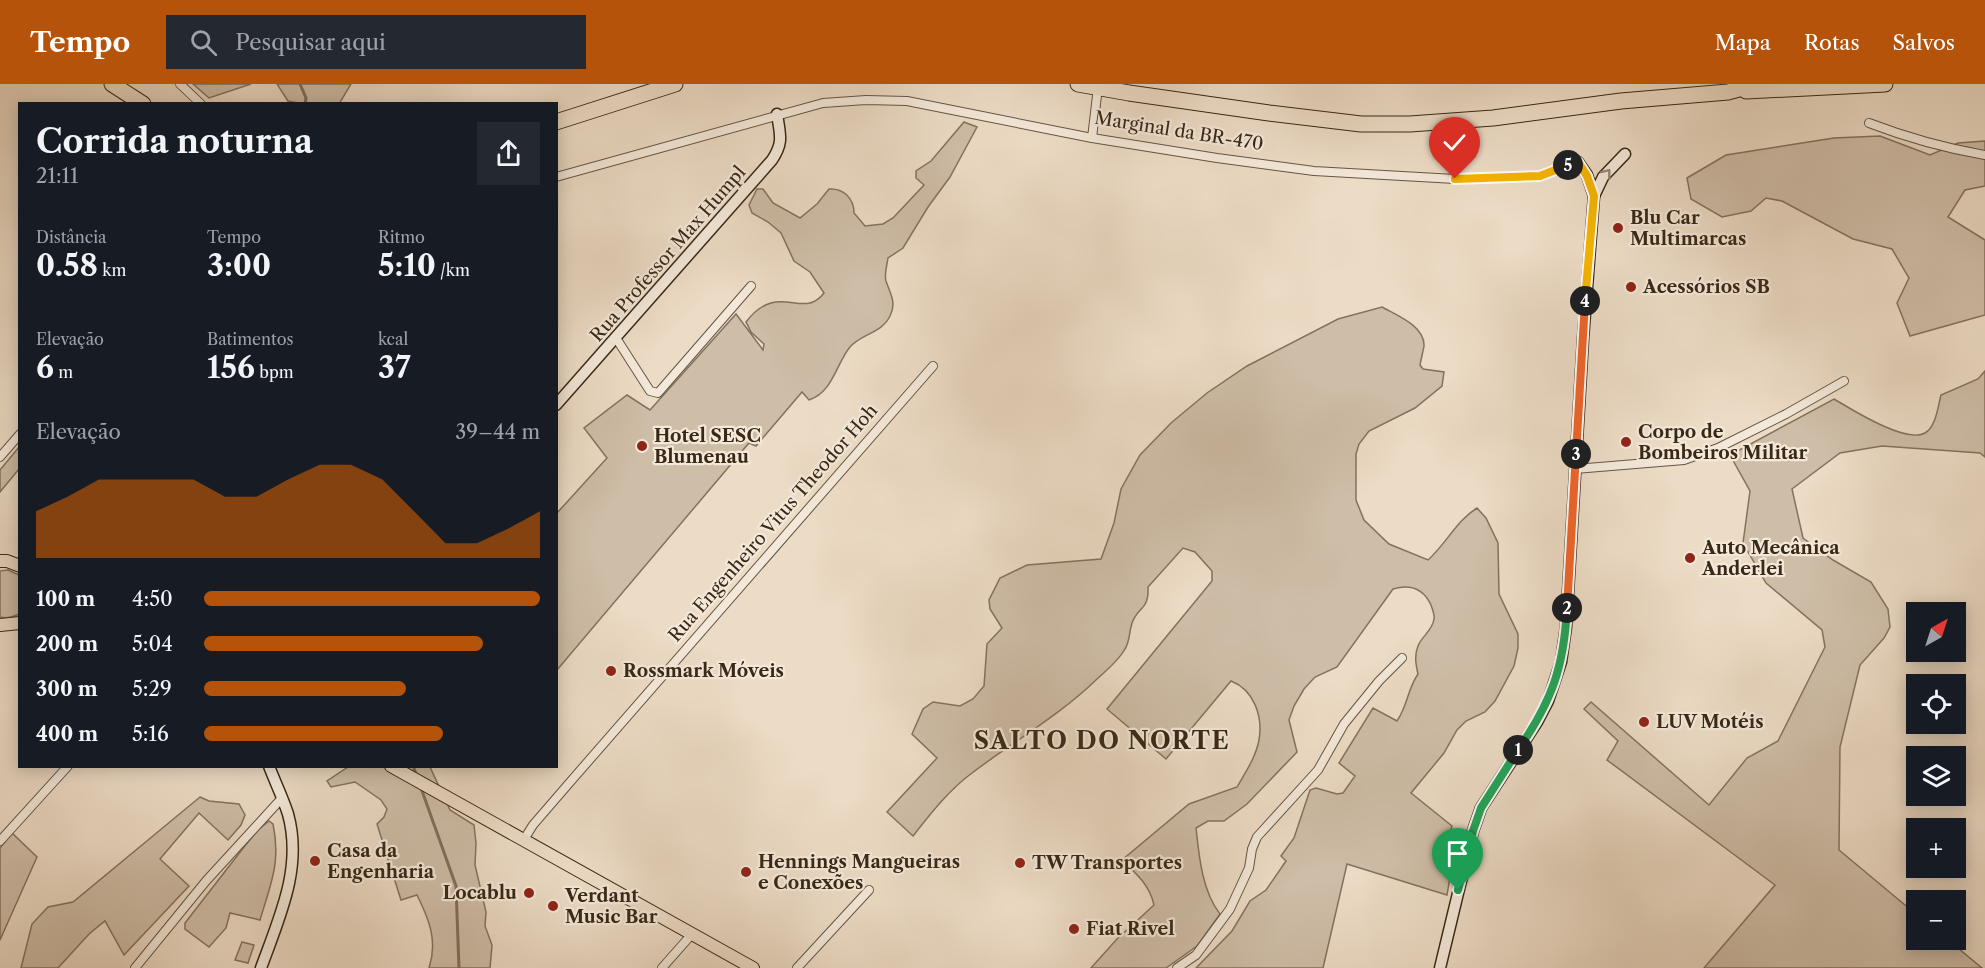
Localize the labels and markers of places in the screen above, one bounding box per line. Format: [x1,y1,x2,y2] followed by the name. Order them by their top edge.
[1429,117,1480,179] pin
[1553,150,1583,180] pin: 5
[1630,207,1746,250] place label: Blu Car Multimarcas
[1611,221,1625,235] marker: Blu Car Multimarcas
[1642,276,1770,298] place label: Acessórios SB
[1624,280,1638,294] marker: Acessórios SB
[1570,286,1600,316] pin: 4
[1638,421,1808,464] place label: Corpo de Bombeiros Militar
[654,425,761,468] place label: Hotel SESC Blumenau
[1619,435,1633,449] marker: Corpo de Bombeiros Militar
[635,439,649,453] marker: Hotel SESC Blumenau
[1561,439,1591,469] pin: 3
[1701,537,1840,580] place label: Auto Mecânica Anderlei
[1683,551,1697,565] marker: Auto Mecânica Anderlei
[1552,593,1582,623] pin: 2
[623,660,784,682] place label: Rossmark Móveis
[604,664,618,678] marker: Rossmark Móveis
[1656,711,1764,733] place label: LUV Motéis
[1637,715,1651,729] marker: LUV Motéis
[1503,735,1533,765] pin: 1
[1432,828,1483,890] pin
[327,840,435,883] place label: Casa da Engenharia
[758,851,960,894] place label: Hennings Mangueiras e Conexões
[1032,852,1182,874] place label: TW Transportes
[308,854,322,868] marker: Casa da Engenharia
[1013,856,1027,870] marker: TW Transportes
[739,865,753,879] marker: Hennings Mangueiras e Conexões
[443,882,517,904] place label: Locablu
[564,885,658,928] place label: Verdant Music Bar
[522,886,536,900] marker: Locablu
[546,899,560,913] marker: Verdant Music Bar
[1086,918,1175,940] place label: Fiat Rivel
[1067,922,1081,936] marker: Fiat Rivel

